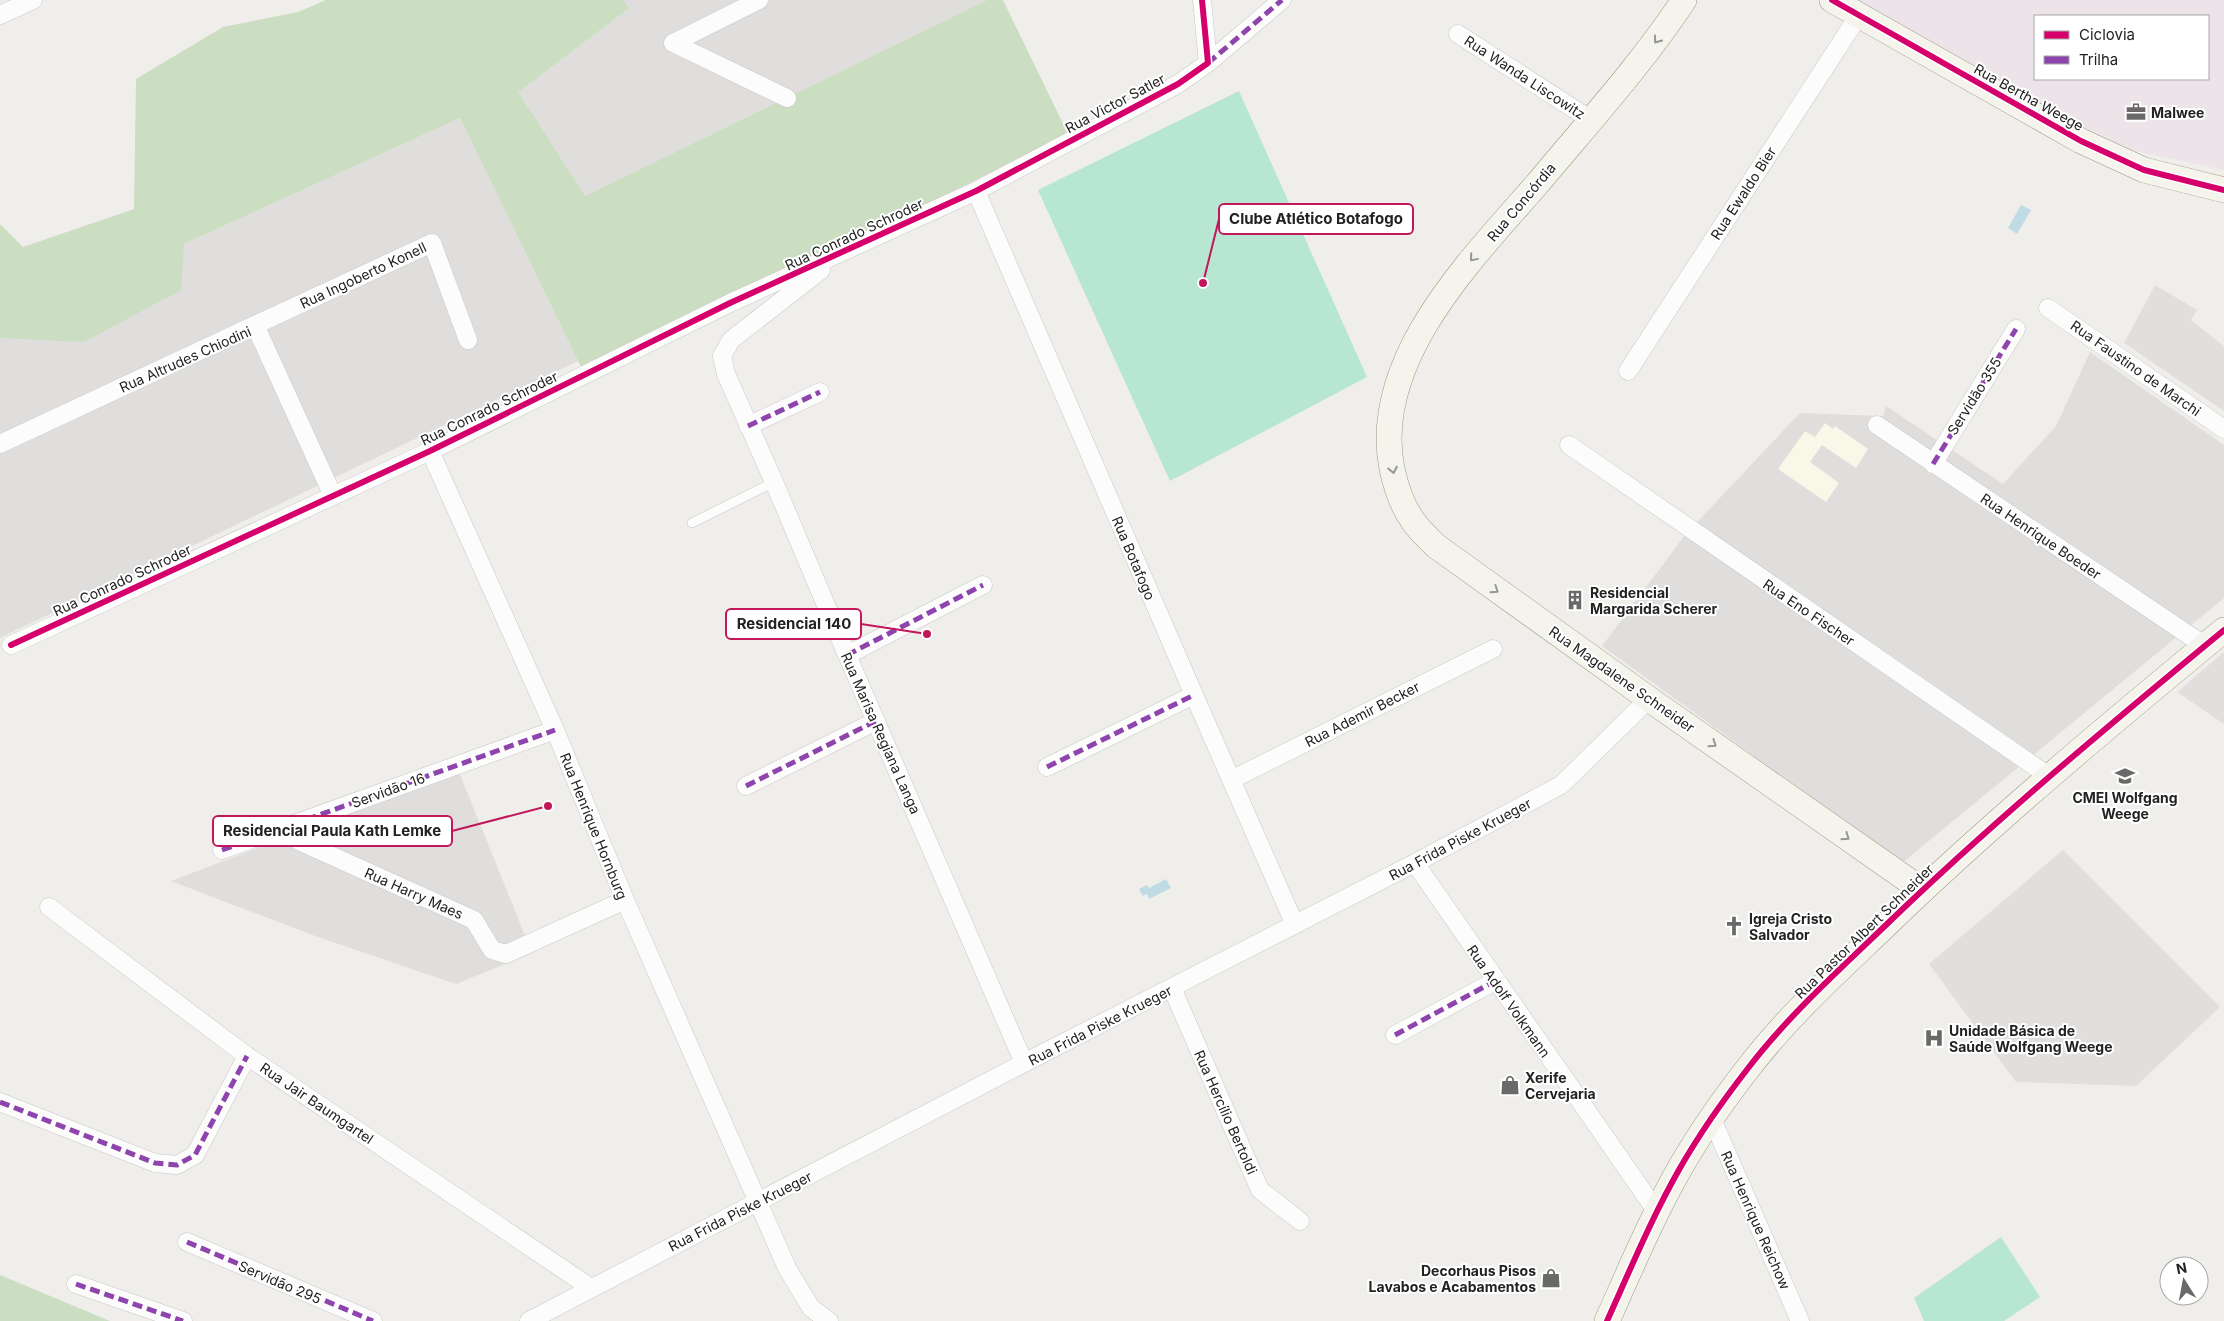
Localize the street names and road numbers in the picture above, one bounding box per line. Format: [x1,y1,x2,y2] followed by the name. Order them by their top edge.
[1461,32,1589,122] street label: Rua Wanda Liscowitz
[1971,60,2087,134] street label: Rua Bertha Weege
[1062,70,1168,136] street label: Rua Victor Satler
[1707,143,1779,243] street label: Rua Ewaldo Bier
[1483,159,1559,245] street label: Rua Concórdia
[782,194,926,274] street label: Rua Conrado Schroder
[297,238,429,312] street label: Rua Ingoberto Konell
[2068,317,2204,419] street label: Rua Faustino de Marchi
[116,322,254,396] street label: Rua Altrudes Chiodini
[1943,354,2005,438] street label: Servidão 355
[418,367,560,449] street label: Rua Conrado Schroder
[1978,489,2104,583] street label: Rua Henrique Boeder
[1109,514,1159,602] street label: Rua Botafogo
[50,540,194,620] street label: Rua Conrado Schroder
[1760,575,1858,649] street label: Rua Eno Fischer
[1546,622,1698,736] street label: Rua Magdalene Schneider
[838,650,924,816] street label: Rua Marisa Regiana Langa
[1302,678,1422,750] street label: Rua Ademir Becker
[557,750,631,902] street label: Rua Henrique Hornburg
[349,769,427,811] street label: Servidão 16
[1386,794,1534,884] street label: Rua Frida Piske Krueger
[1791,860,1937,1002] street label: Rua Pastor Albert Schneider
[362,864,466,922] street label: Rua Harry Maes
[1464,942,1554,1060] street label: Rua Adolf Volkmann
[1026,981,1174,1069] street label: Rua Frida Piske Krueger
[1191,1047,1261,1177] street label: Rua Hercílio Bertoldi
[257,1059,377,1147] street label: Rua Jair Baumgartel
[1718,1148,1794,1292] street label: Rua Henrique Reichow
[666,1167,814,1255] street label: Rua Frida Piske Krueger
[236,1257,324,1307] street label: Servidão 295

